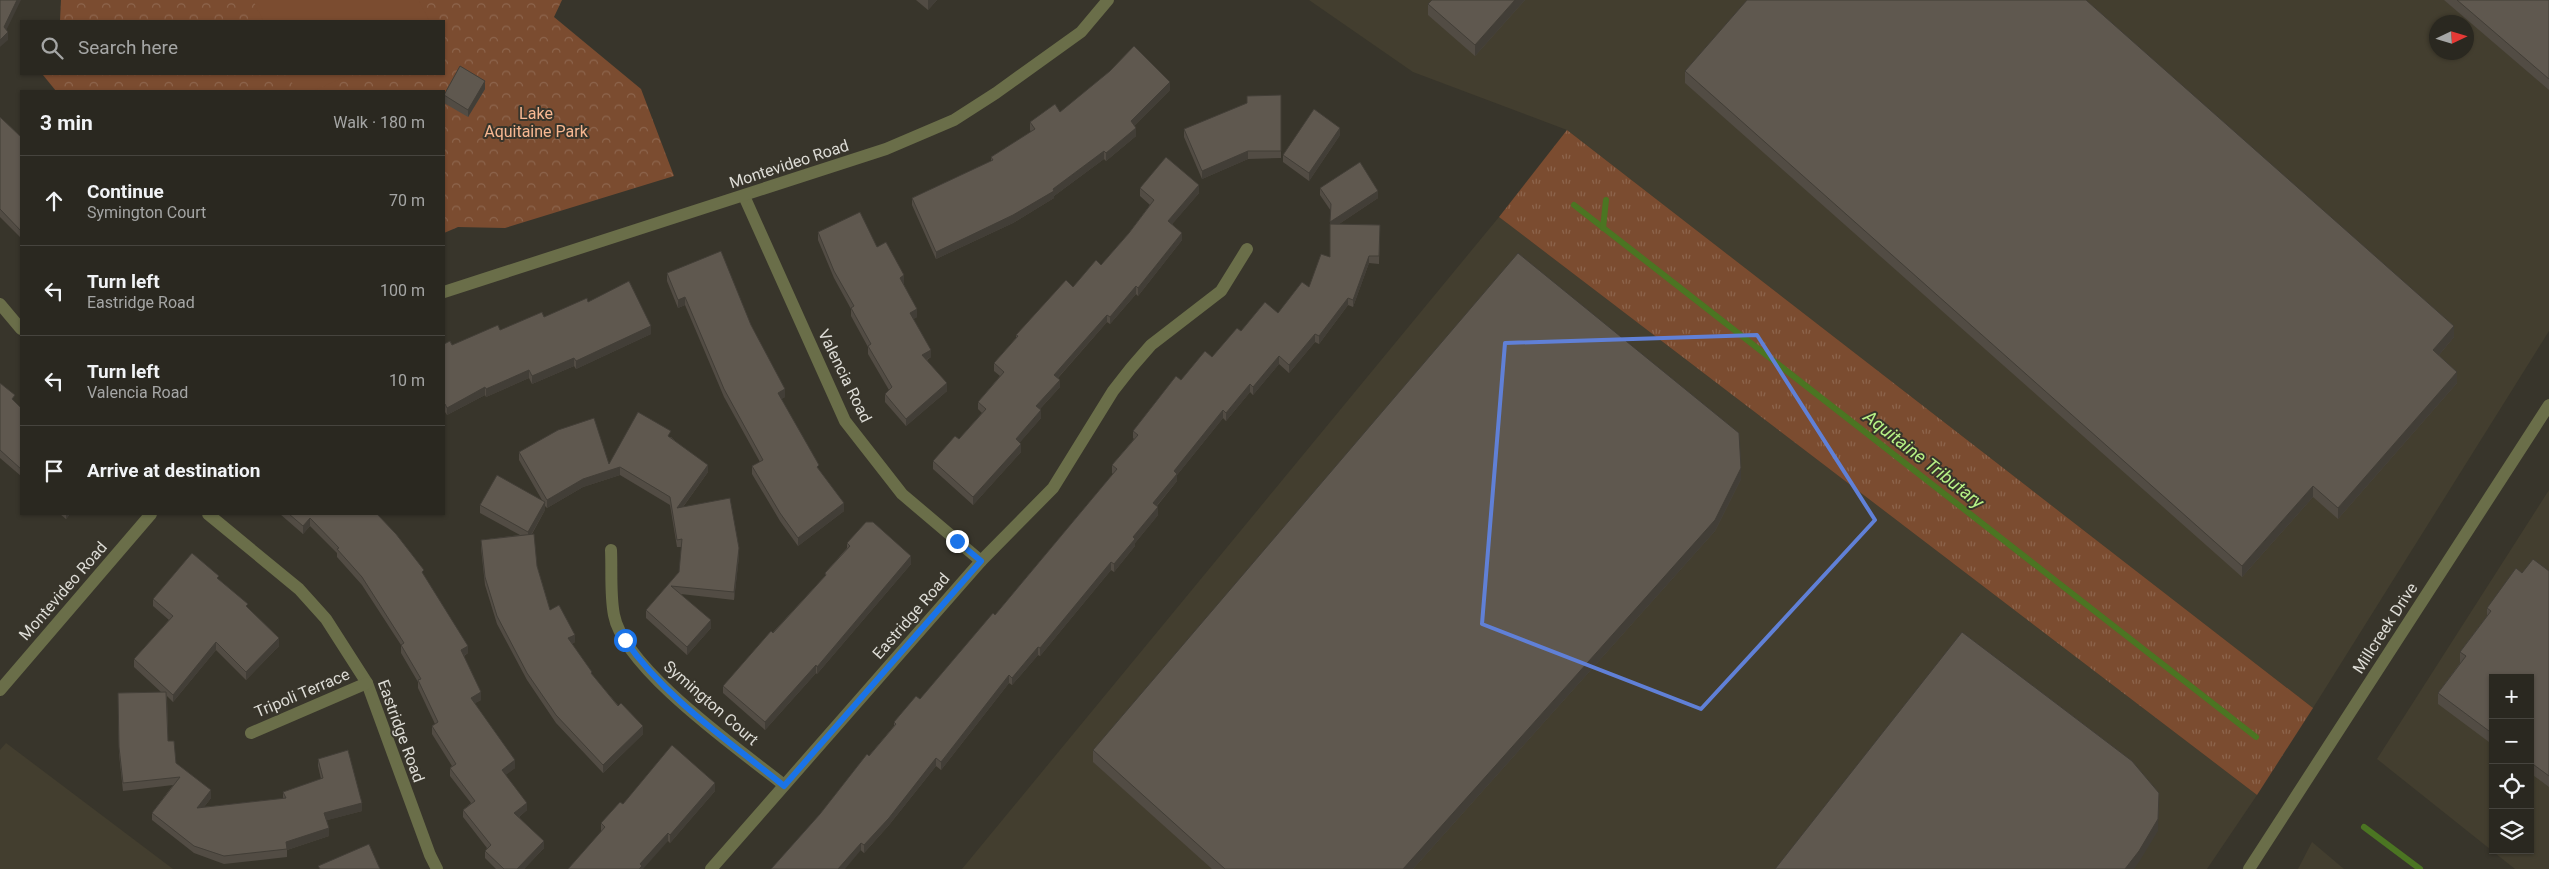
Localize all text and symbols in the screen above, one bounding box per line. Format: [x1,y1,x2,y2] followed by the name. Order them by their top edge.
[2429,15,2474,60] north arrow
[20,20,445,75] search box
[38,34,66,62] icon: search
[78,36,178,59] text: Search here
[484,104,589,141] park label: Lake Aquitaine Park
[40,111,93,135] text: 3 min
[333,113,425,132] text: Walk · 180 m
[727,136,851,192] street label: Montevideo Road
[87,180,164,203] text: Continue
[40,187,68,215] icon: ahead
[389,191,425,210] text: 70 m
[87,203,206,222] text: Symington Court
[87,270,160,293] text: Turn left
[40,277,68,305] icon: left
[380,281,425,300] text: 100 m
[87,293,195,312] text: Eastridge Road
[814,326,876,426] street label: Valencia Road
[87,360,160,383] text: Turn left
[40,367,68,395] icon: left
[389,371,425,390] text: 10 m
[87,383,188,402] text: Valencia Road
[1859,405,1989,513] water label: Aquitaine Tributary
[40,457,68,485] icon: arrive
[87,459,260,482] text: Arrive at destination
[946,530,969,553] route end
[15,538,111,644] street label: Montevideo Road
[868,569,954,663] street label: Eastridge Road
[2349,579,2421,677] street label: Millcreek Drive
[614,629,637,652] route start
[660,657,762,749] street label: Symington Court
[252,664,352,722] street label: Tripoli Terrace
[2489,674,2534,854] map controls
[2489,674,2534,719] button: +
[374,677,428,785] street label: Eastridge Road
[2489,719,2534,764] button: −
[2489,764,2534,809] button: locate
[2489,809,2534,854] button: layers

